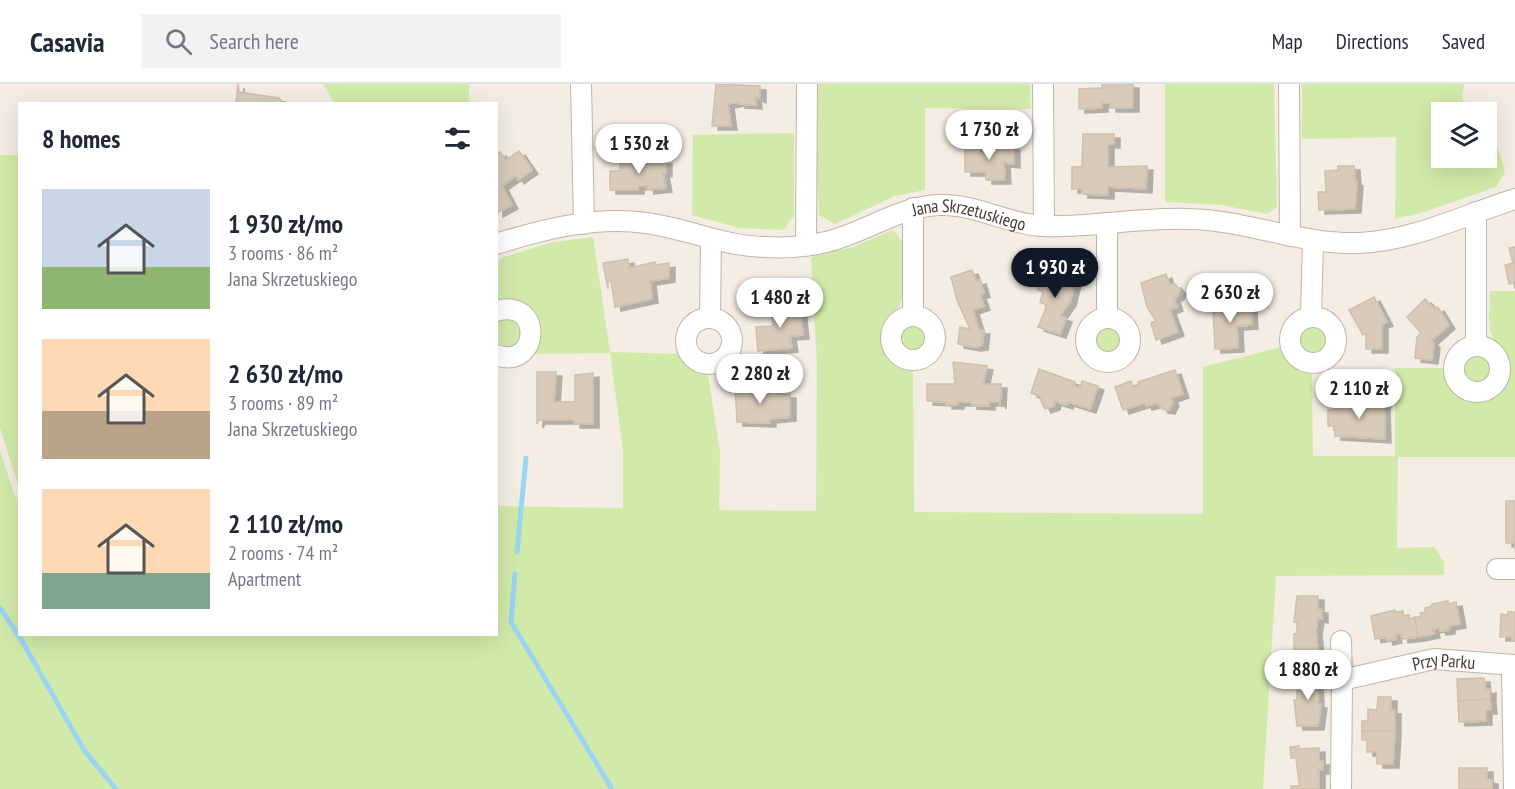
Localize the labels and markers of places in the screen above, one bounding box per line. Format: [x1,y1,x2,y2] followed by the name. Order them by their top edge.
[927,110,1051,161] pin: 1 730 zł
[577,124,701,175] pin: 1 530 zł
[993,248,1117,299] pin: 1 930 zł
[1168,273,1292,324] pin: 2 630 zł
[718,278,842,329] pin: 1 480 zł
[698,354,822,405] pin: 2 280 zł
[1297,369,1421,420] pin: 2 110 zł
[1246,650,1370,701] pin: 1 880 zł

